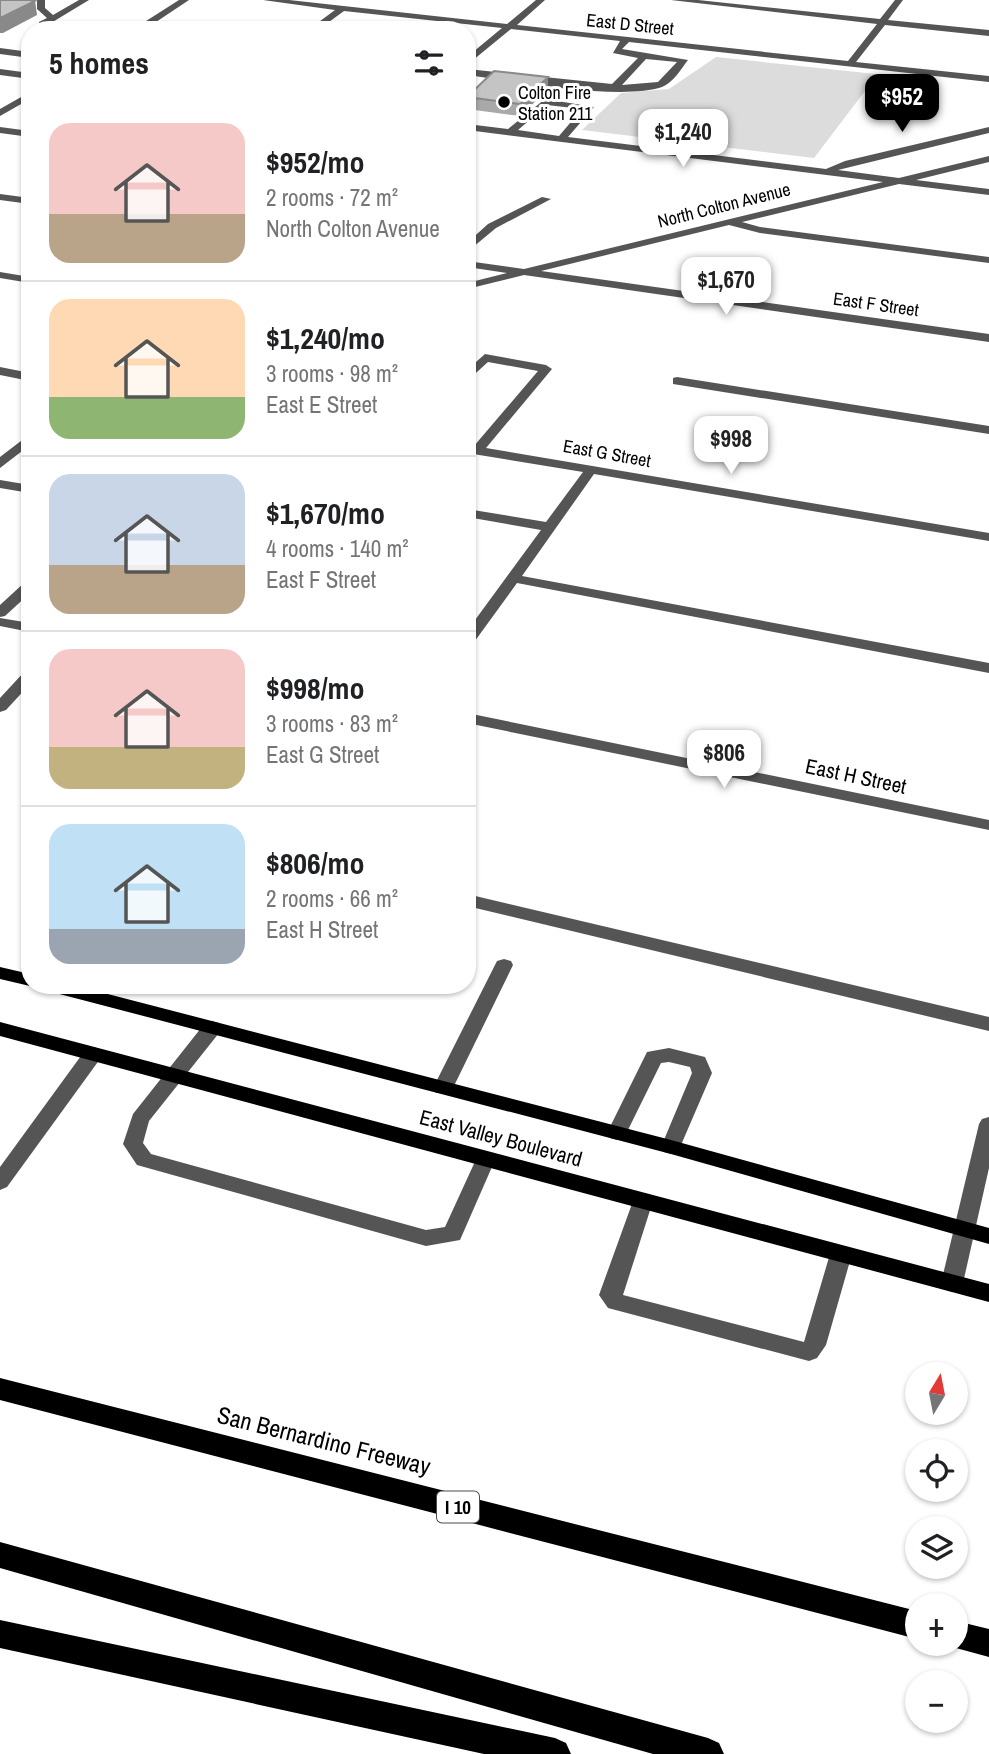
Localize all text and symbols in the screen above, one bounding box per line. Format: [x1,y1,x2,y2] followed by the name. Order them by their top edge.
[585,7,675,41] street label: East D Street
[49,43,149,83] text: 5 homes
[410,44,448,82] icon: filters
[861,74,943,134] pin: $952
[518,80,593,126] place label: Colton Fire Station 211
[881,81,923,112] text: $952
[496,94,512,110] marker: Colton Fire Station 211
[626,110,740,169] pin: $1,240
[654,116,712,147] text: $1,240
[266,142,364,182] text: $952/mo
[105,151,189,235] icon: home
[655,176,793,234] street label: North Colton Avenue
[266,182,398,213] text: 2 rooms · 72 m²
[266,213,440,244] text: North Colton Avenue
[669,258,783,317] pin: $1,670
[697,264,755,295] text: $1,670
[832,286,920,322] street label: East F Street
[266,318,385,358] text: $1,240/mo
[105,327,189,411] icon: home
[266,358,398,389] text: 3 rooms · 98 m²
[266,389,377,420] text: East E Street
[690,416,772,476] pin: $998
[710,423,752,454] text: $998
[561,433,653,473] street label: East G Street
[266,493,385,533] text: $1,670/mo
[105,502,189,586] icon: home
[266,533,409,564] text: 4 rooms · 140 m²
[266,564,376,595] text: East F Street
[266,668,364,708] text: $998/mo
[105,677,189,761] icon: home
[266,708,398,739] text: 3 rooms · 83 m²
[683,730,765,790] pin: $806
[703,737,745,768] text: $806
[266,739,379,770] text: East G Street
[803,751,909,801] street label: East H Street
[266,843,364,883] text: $806/mo
[105,852,189,936] icon: home
[266,883,398,914] text: 2 rooms · 66 m²
[266,914,378,945] text: East H Street
[416,1102,586,1174] street label: East Valley Boulevard
[905,1362,968,1424] north arrow
[905,1362,968,1733] map controls
[214,1398,434,1482] street label: San Bernardino Freeway
[905,1439,968,1502] button: locate
[437,1492,479,1522] road number: I 10
[905,1516,968,1579] button: layers
[905,1593,968,1656] button: +
[905,1670,968,1733] button: −

